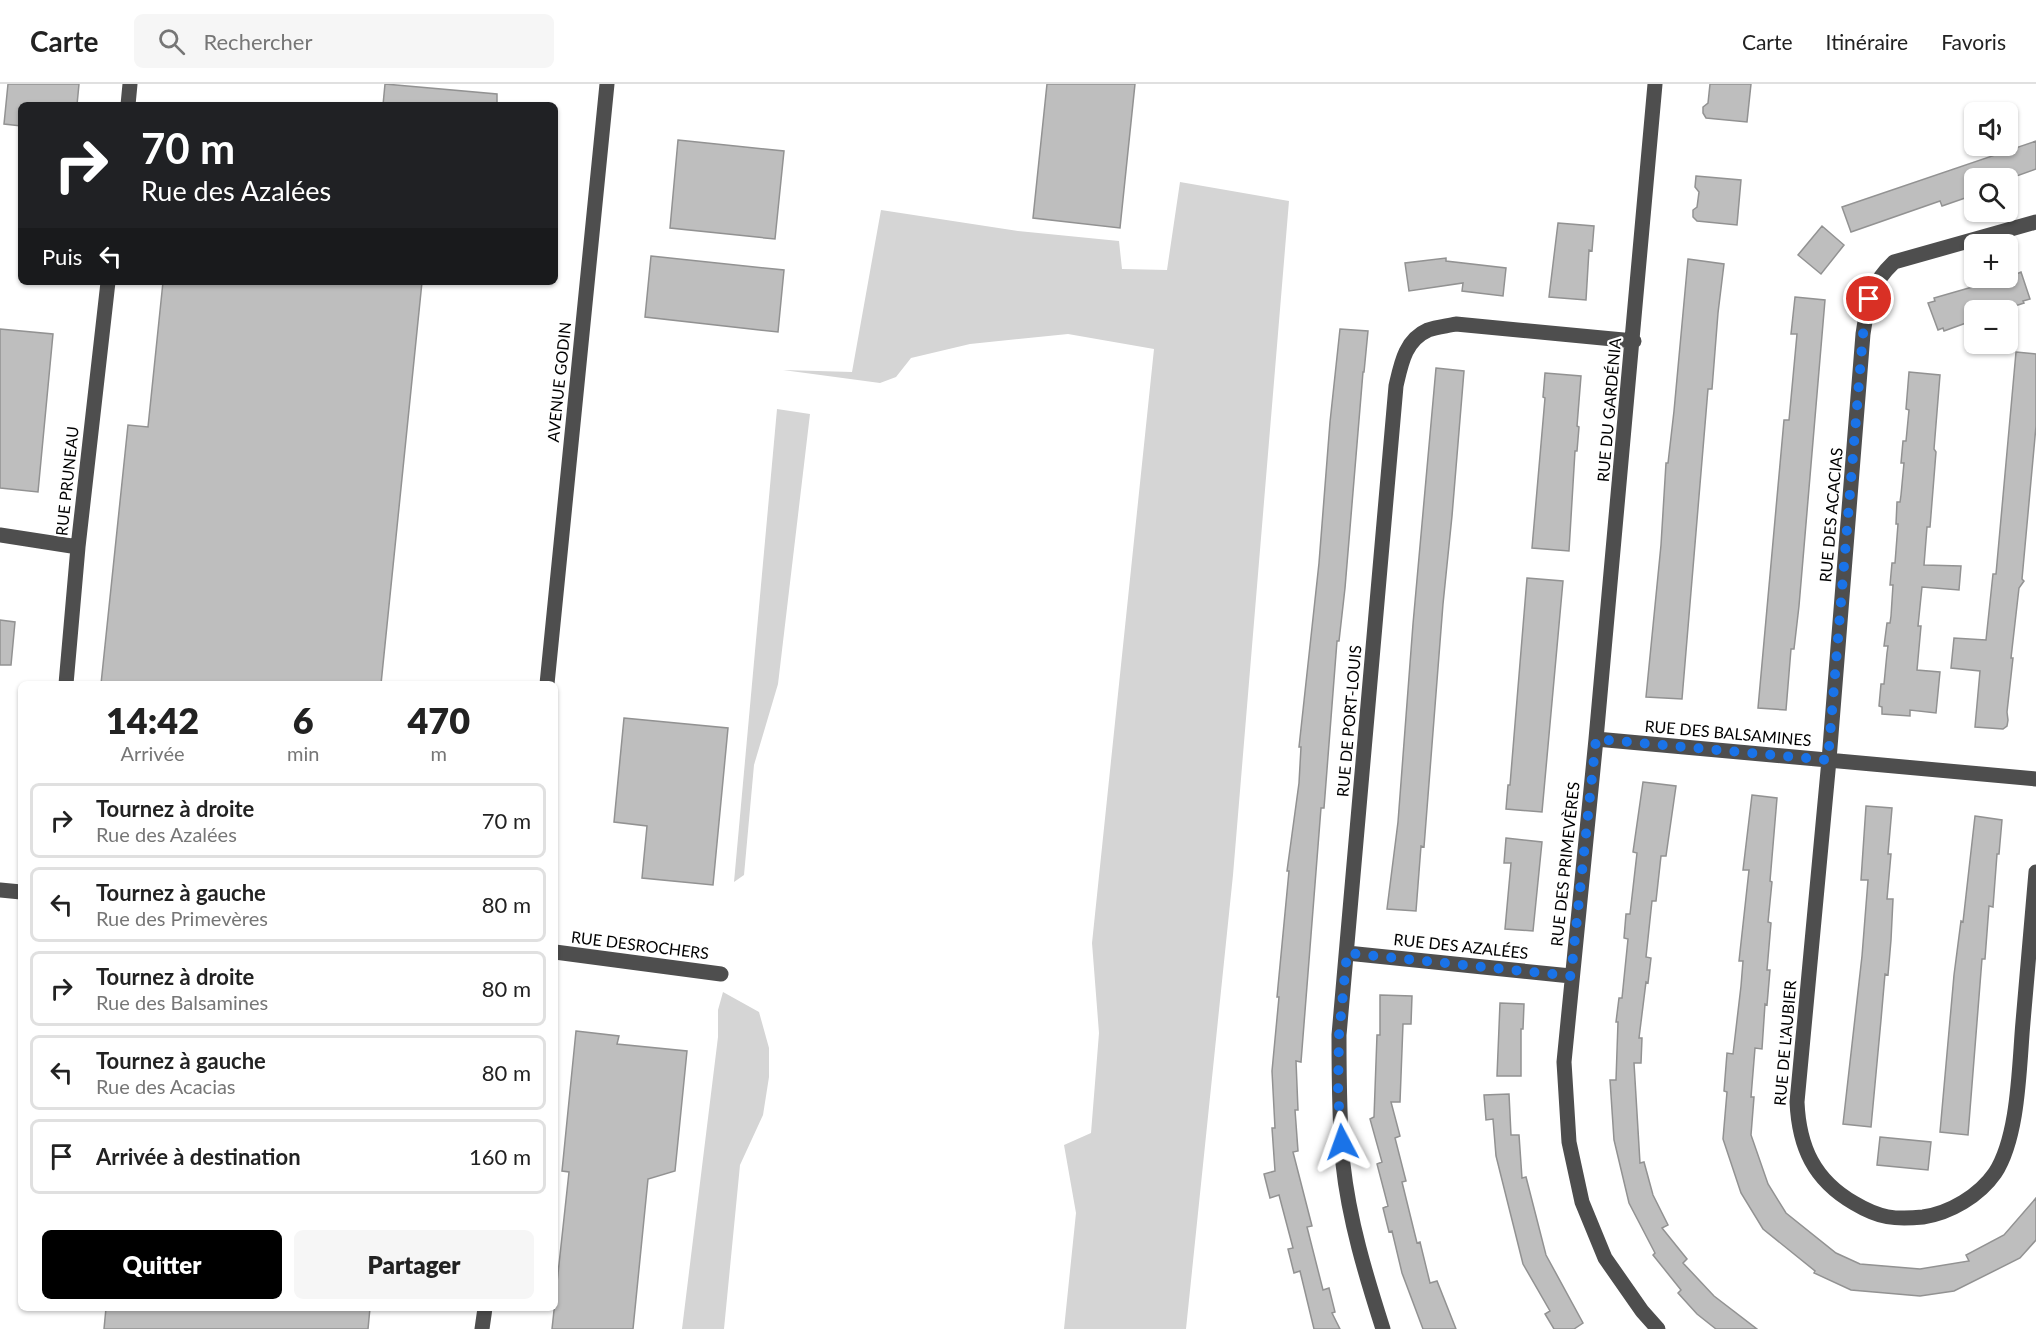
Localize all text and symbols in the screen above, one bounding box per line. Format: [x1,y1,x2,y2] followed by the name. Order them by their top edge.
[134,14,554,68] search box
[30,24,98,58] text: Carte
[155,25,188,58] icon: search
[203,28,312,55] text: Rechercher
[1742,29,1793,54] text: Carte
[1826,29,1908,54] text: Itinéraire
[1941,29,2006,54] text: Favoris
[1964,102,2018,354] map controls
[1964,102,2018,156] button: sound
[141,123,235,173] text: 70 m
[42,126,120,204] icon: right
[1964,168,2018,222] button: search
[141,174,331,207] text: Rue des Azalées
[1964,234,2018,288] button: +
[94,240,127,273] icon: left
[42,243,82,270] text: Puis
[1843,273,1894,324] pin
[1852,282,1885,315] icon: arrive
[1964,300,2018,354] button: −
[543,321,574,443] street label: AVENUE GODIN
[1593,337,1624,483] street label: RUE DU GARDÉNIA
[51,425,82,537] street label: RUE PRUNEAU
[1815,447,1846,583] street label: RUE DES ACACIAS
[1332,644,1365,798] street label: RUE DE PORT-LOUIS
[106,698,199,742] text: 14:42
[293,698,314,742] text: 6
[407,698,470,742] text: 470
[1644,716,1812,749] street label: RUE DES BALSAMINES
[120,741,185,765] text: Arrivée
[287,741,319,765] text: min
[430,741,447,765] text: m
[1546,781,1583,947] street label: RUE DES PRIMEVÈRES
[96,795,254,822] text: Tournez à droite
[45,804,78,837] icon: right
[482,807,531,834] text: 70 m
[96,822,237,846] text: Rue des Azalées
[96,879,266,906] text: Tournez à gauche
[45,888,78,921] icon: left
[482,891,531,918] text: 80 m
[96,906,268,930] text: Rue des Primevères
[570,927,710,962] street label: RUE DESROCHERS
[1393,929,1529,962] street label: RUE DES AZALÉES
[96,963,254,990] text: Tournez à droite
[45,972,78,1005] icon: right
[482,975,531,1002] text: 80 m
[1770,979,1799,1107] street label: RUE DE L'AUBIER
[96,990,268,1014] text: Rue des Balsamines
[96,1047,266,1074] text: Tournez à gauche
[45,1056,78,1089] icon: left
[482,1059,531,1086] text: 80 m
[96,1074,236,1098] text: Rue des Acacias
[1310,1110,1374,1174] position arrow
[45,1140,78,1173] icon: arrive
[96,1143,301,1170] text: Arrivée à destination
[469,1143,531,1170] text: 160 m
[42,1230,282,1299] button: Quitter
[294,1230,534,1299] button: Partager

